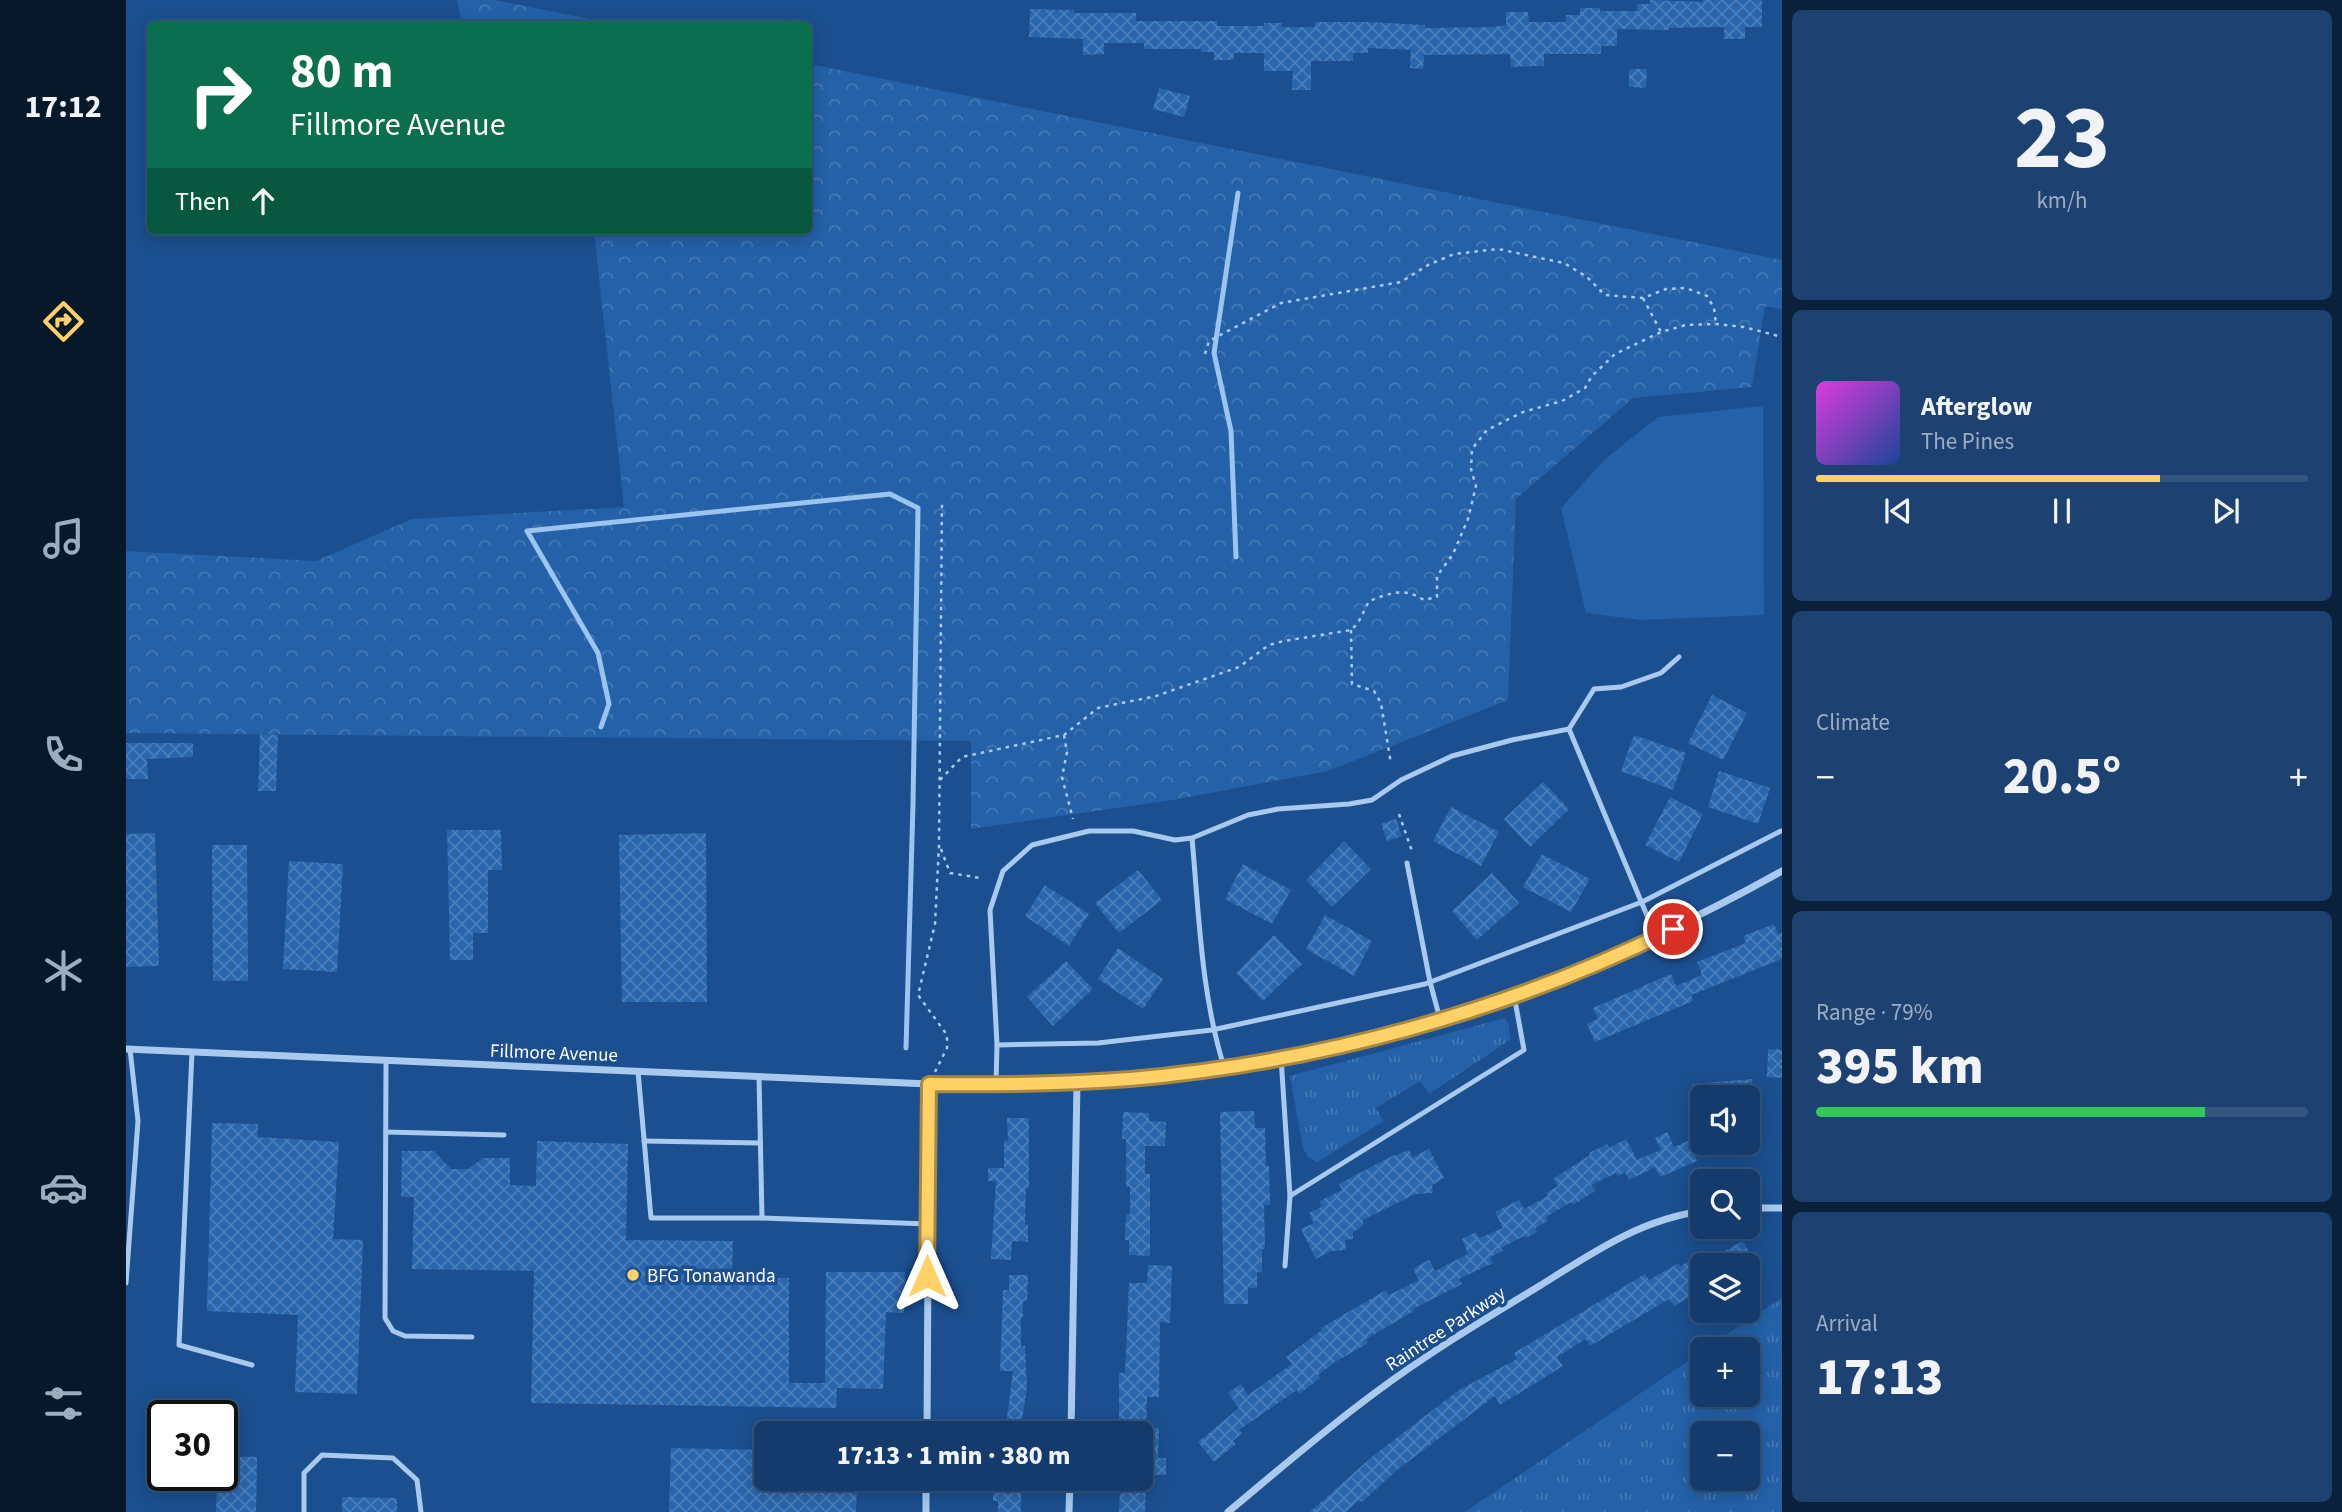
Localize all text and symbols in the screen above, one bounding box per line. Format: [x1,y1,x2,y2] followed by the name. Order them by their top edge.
[290,37,394,107] text: 80 m
[175,49,266,140] icon: right
[2014,74,2110,203] text: 23
[24,84,102,130] text: 17:12
[290,102,506,148] text: Fillmore Avenue
[244,182,282,220] icon: ahead
[175,183,230,220] text: Then
[2036,184,2088,217] text: km/h
[39,297,88,346] icon: directions
[1921,388,2032,425] text: Afterglow
[1921,425,2014,458] text: The Pines
[1879,492,1917,530] icon: previous
[2043,492,2081,530] icon: pause
[2207,492,2245,530] icon: next
[39,514,88,563] icon: music
[1816,706,1890,739] text: Climate
[39,730,88,779] icon: phone
[2003,740,2121,814] text: 20.5°
[1816,751,1835,805] text: −
[2289,751,2308,805] text: +
[1643,899,1703,959] pin
[1654,910,1692,948] icon: arrive
[39,946,88,995] icon: climate
[1816,996,1933,1029] text: Range · 79%
[1816,1030,1984,1104] text: 395 km
[490,1038,618,1069] street label: Fillmore Avenue
[1690,1085,1760,1491] map controls
[1690,1085,1760,1155] button: sound
[39,1163,88,1212] icon: car
[1690,1169,1760,1239] button: search
[890,1239,964,1313] position arrow
[1690,1253,1760,1323] button: layers
[647,1263,776,1290] place label: BFG Tonawanda
[625,1267,641,1283] marker: BFG Tonawanda
[1380,1280,1511,1378] street label: Raintree Parkway
[1816,1307,1878,1340] text: Arrival
[1690,1337,1760,1407] button: +
[1816,1341,1943,1415] text: 17:13
[39,1379,88,1428] icon: filters
[147,1400,238,1491] speed limit sign: 30
[1690,1421,1760,1491] button: −
[837,1437,1070,1474] text: 17:13 · 1 min · 380 m

